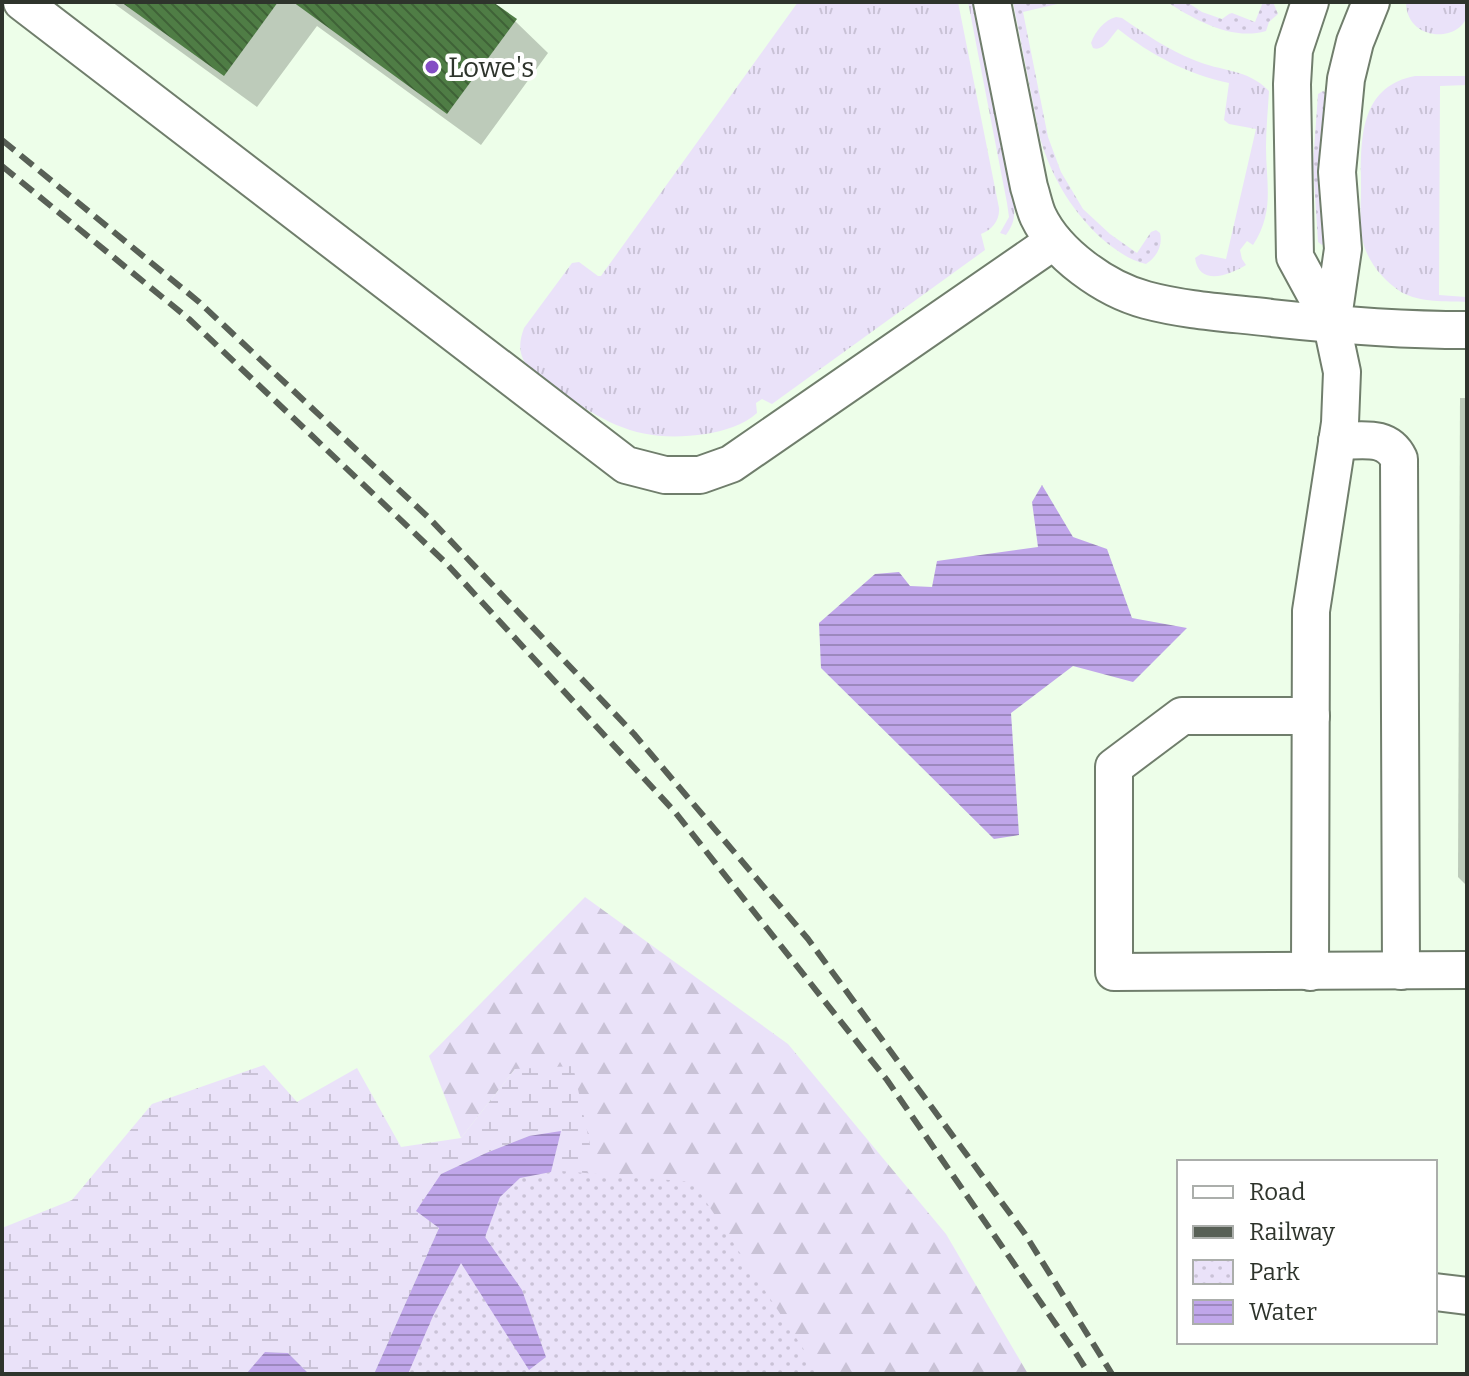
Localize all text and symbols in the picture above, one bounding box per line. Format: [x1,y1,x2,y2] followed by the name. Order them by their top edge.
[448,51,534,84] place label: Lowe's
[423,58,441,76] marker: Lowe's
[1177,1160,1437,1344] legend
[1249,1178,1305,1206] text: Road
[1249,1218,1335,1246] text: Railway
[1249,1258,1300,1286] text: Park
[1249,1298,1317,1326] text: Water

